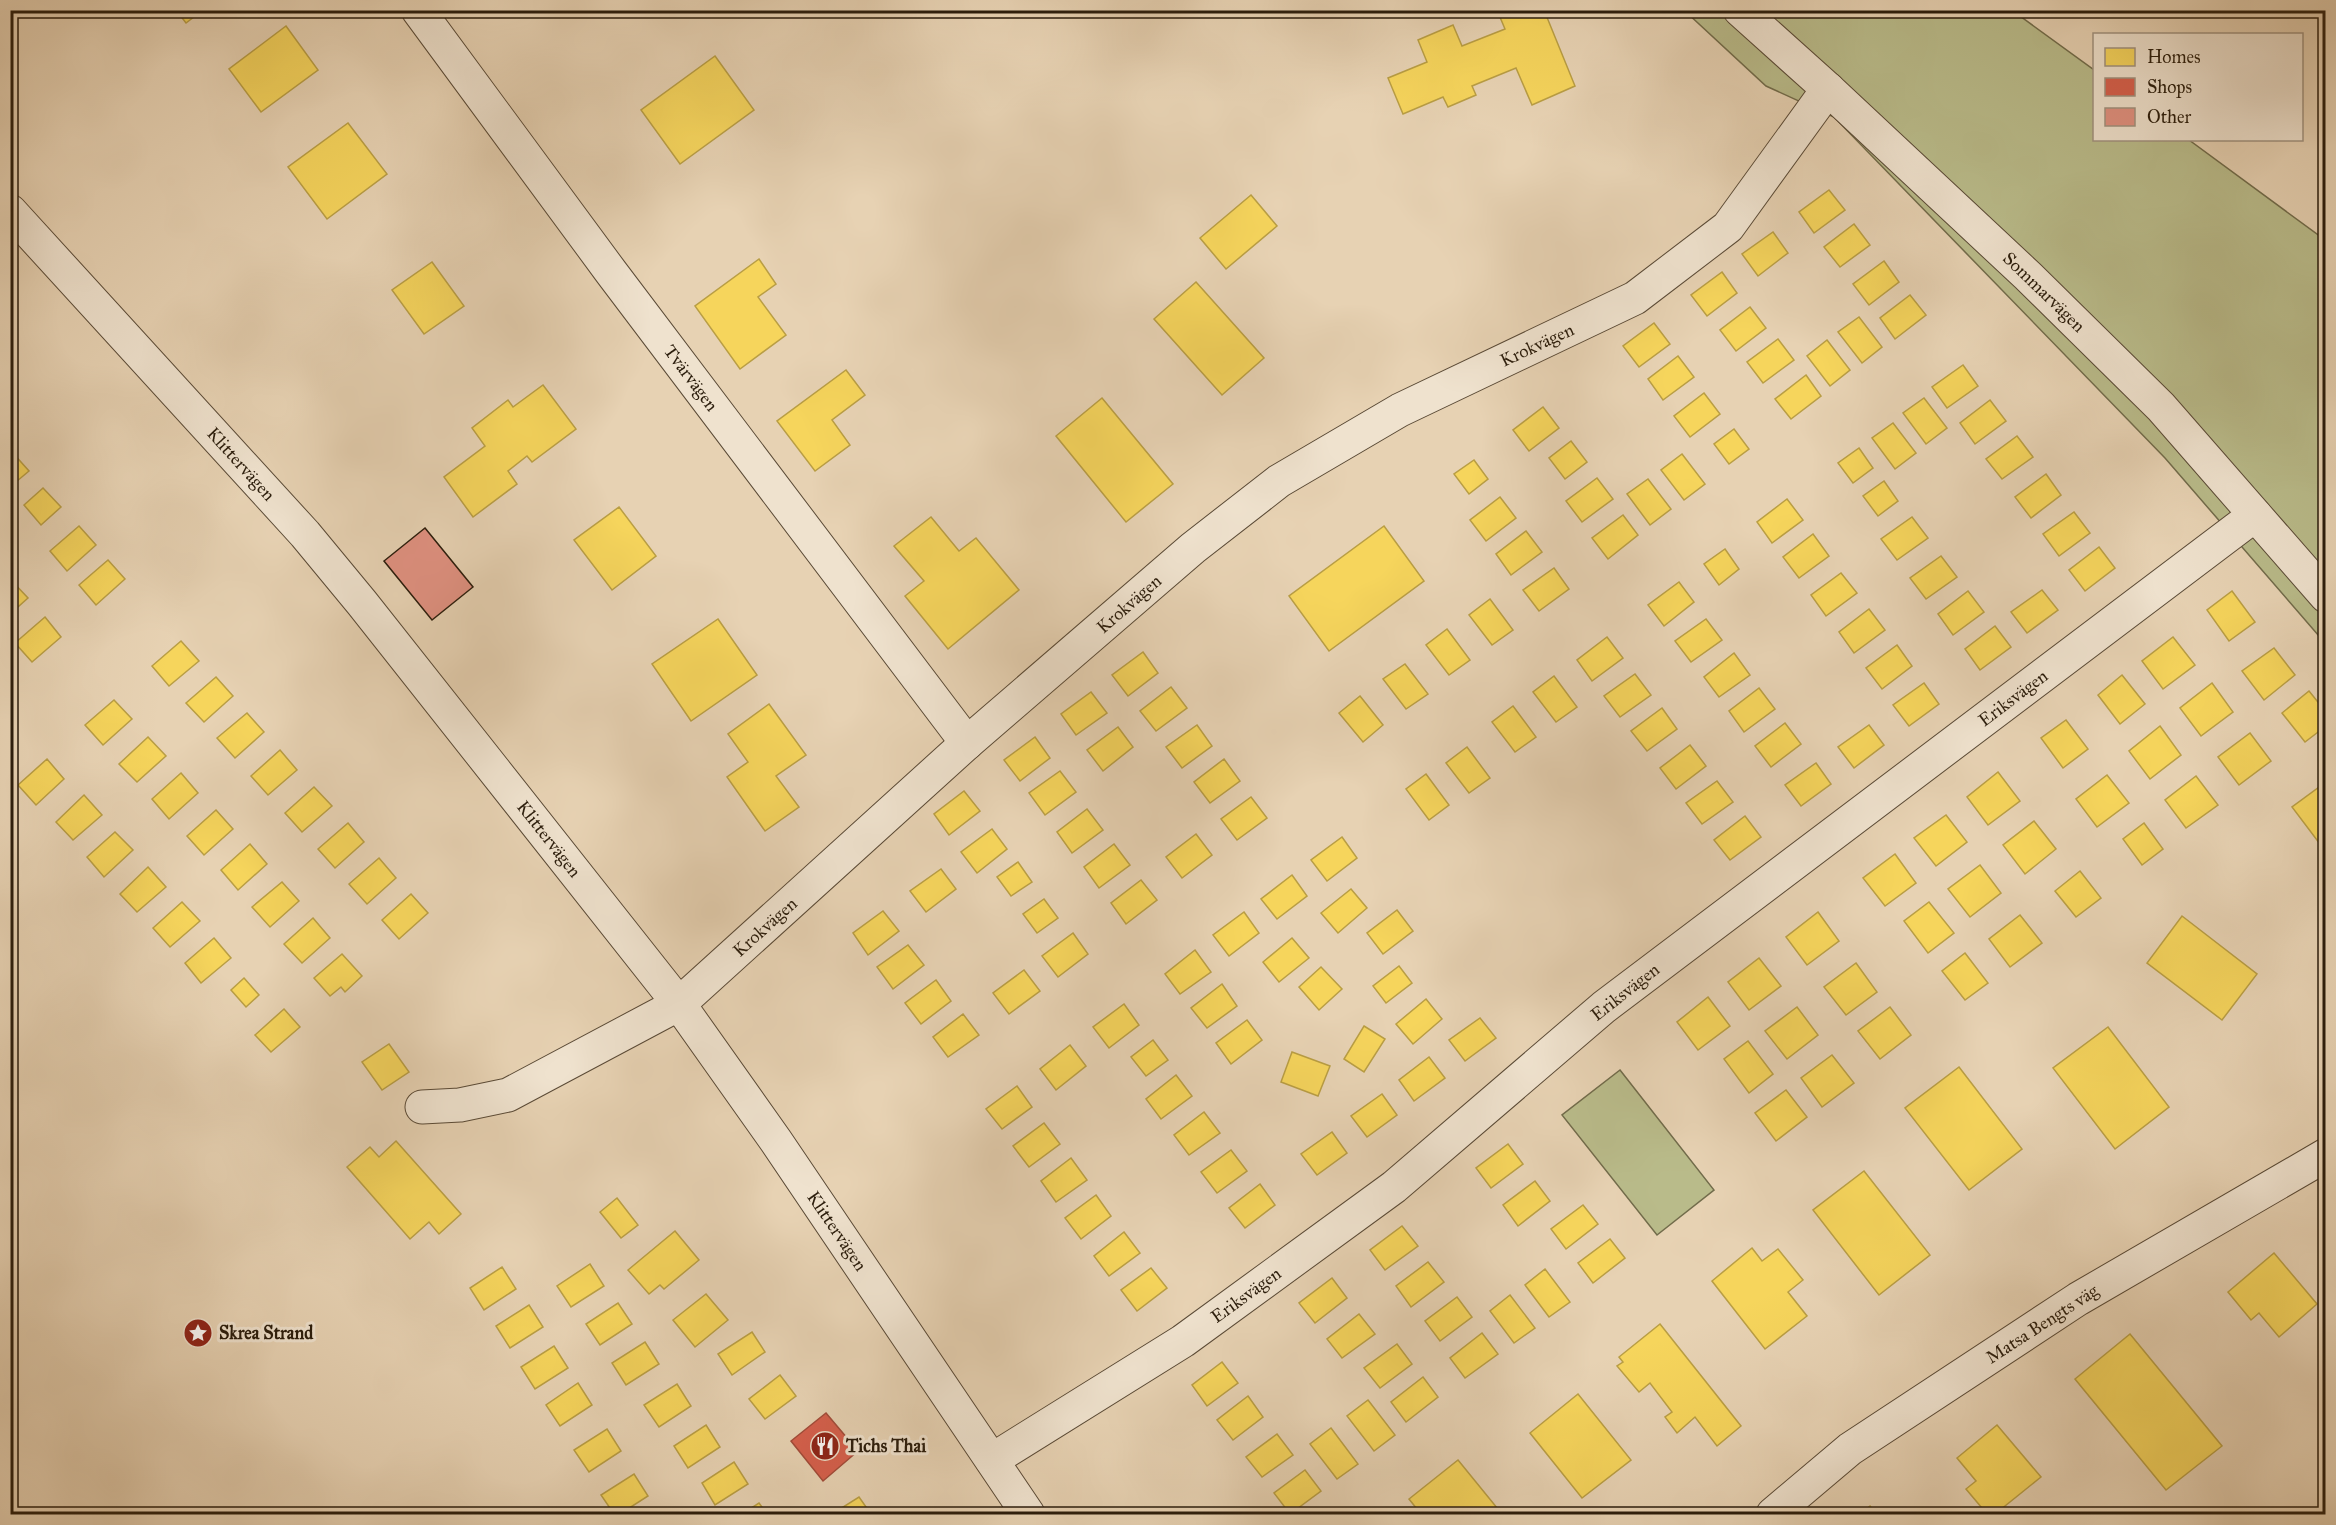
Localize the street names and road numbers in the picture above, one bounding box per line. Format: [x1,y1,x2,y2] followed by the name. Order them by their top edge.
[1997,247,2090,338] street label: Sommarvägen
[1497,318,1578,373] street label: Krokvägen
[658,340,723,416] street label: Tvärvägen
[201,423,280,506] street label: Klittervägen
[1092,570,1167,639] street label: Krokvägen
[1974,665,2053,732] street label: Eriksvägen
[511,796,586,883] street label: Klittervägen
[728,892,802,962] street label: Krokvägen
[1586,958,1665,1027] street label: Eriksvägen
[801,1187,872,1276] street label: Klittervägen
[1207,1262,1286,1329] street label: Eriksvägen
[1982,1279,2103,1369] street label: Matsa Bengts väg

